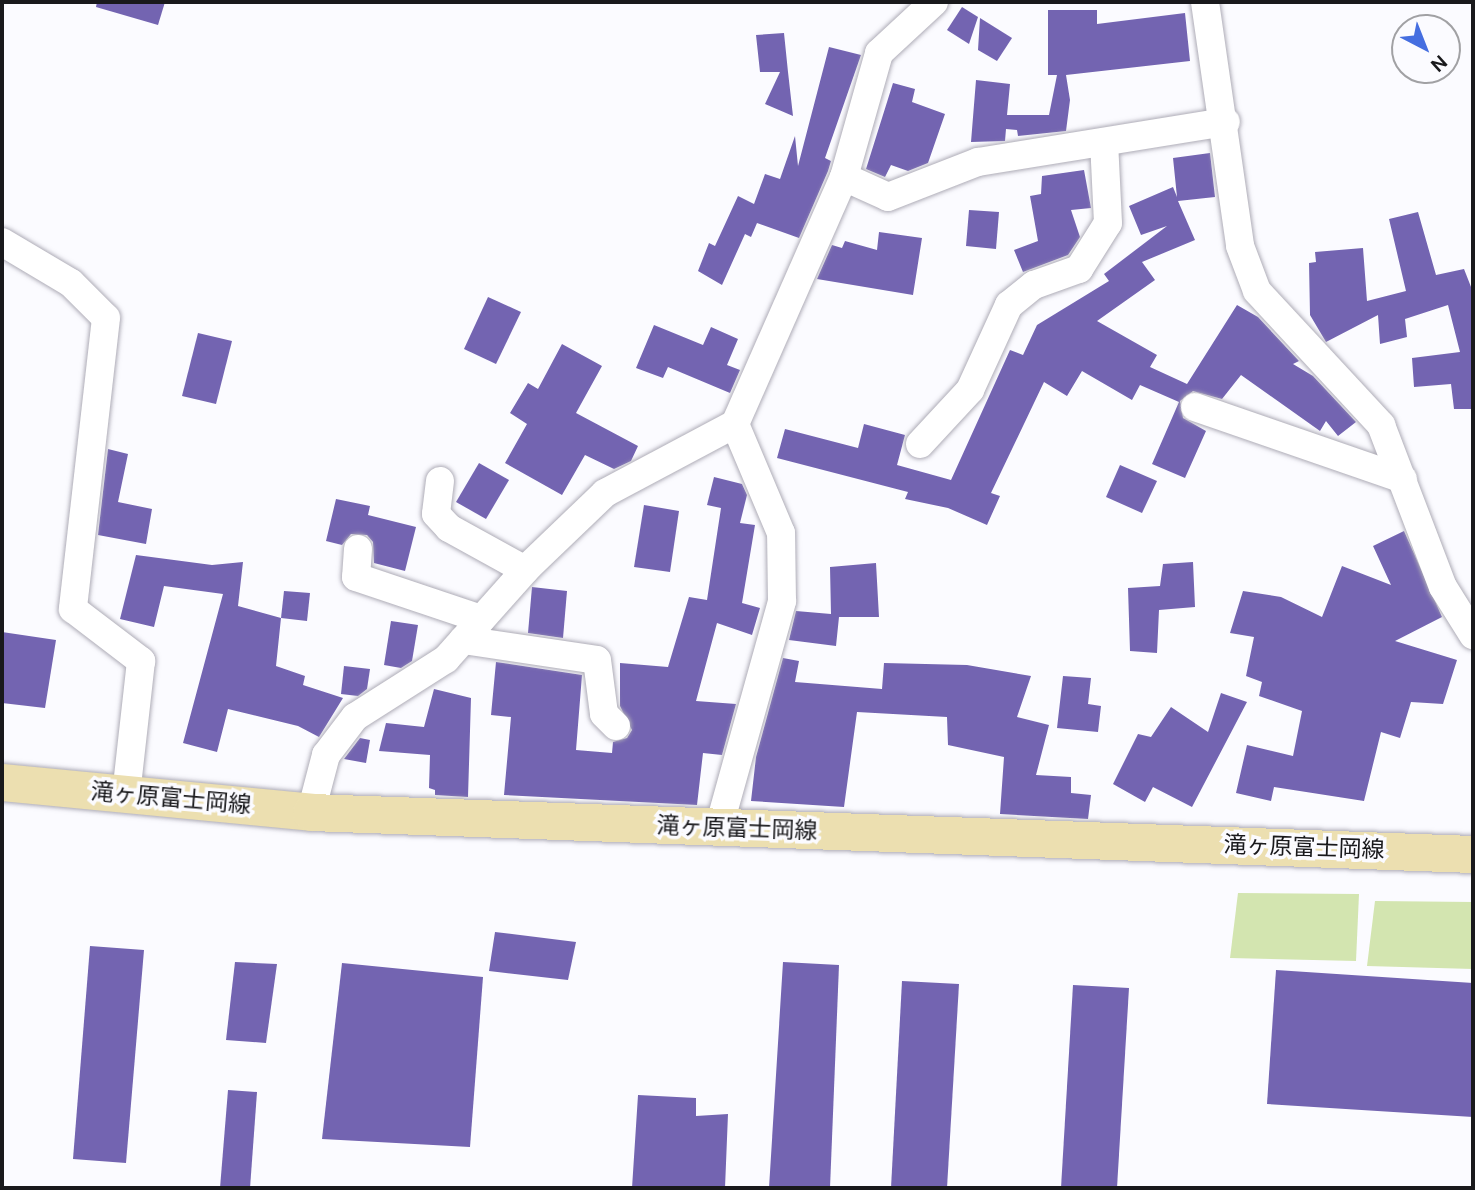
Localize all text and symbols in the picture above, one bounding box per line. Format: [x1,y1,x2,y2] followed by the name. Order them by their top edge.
[1391,14,1461,84] north arrow
[1426,50,1453,77] text: N
[90,777,252,819] street label: 滝ヶ原富士岡線
[656,811,818,845] street label: 滝ヶ原富士岡線
[1223,830,1385,864] street label: 滝ヶ原富士岡線

